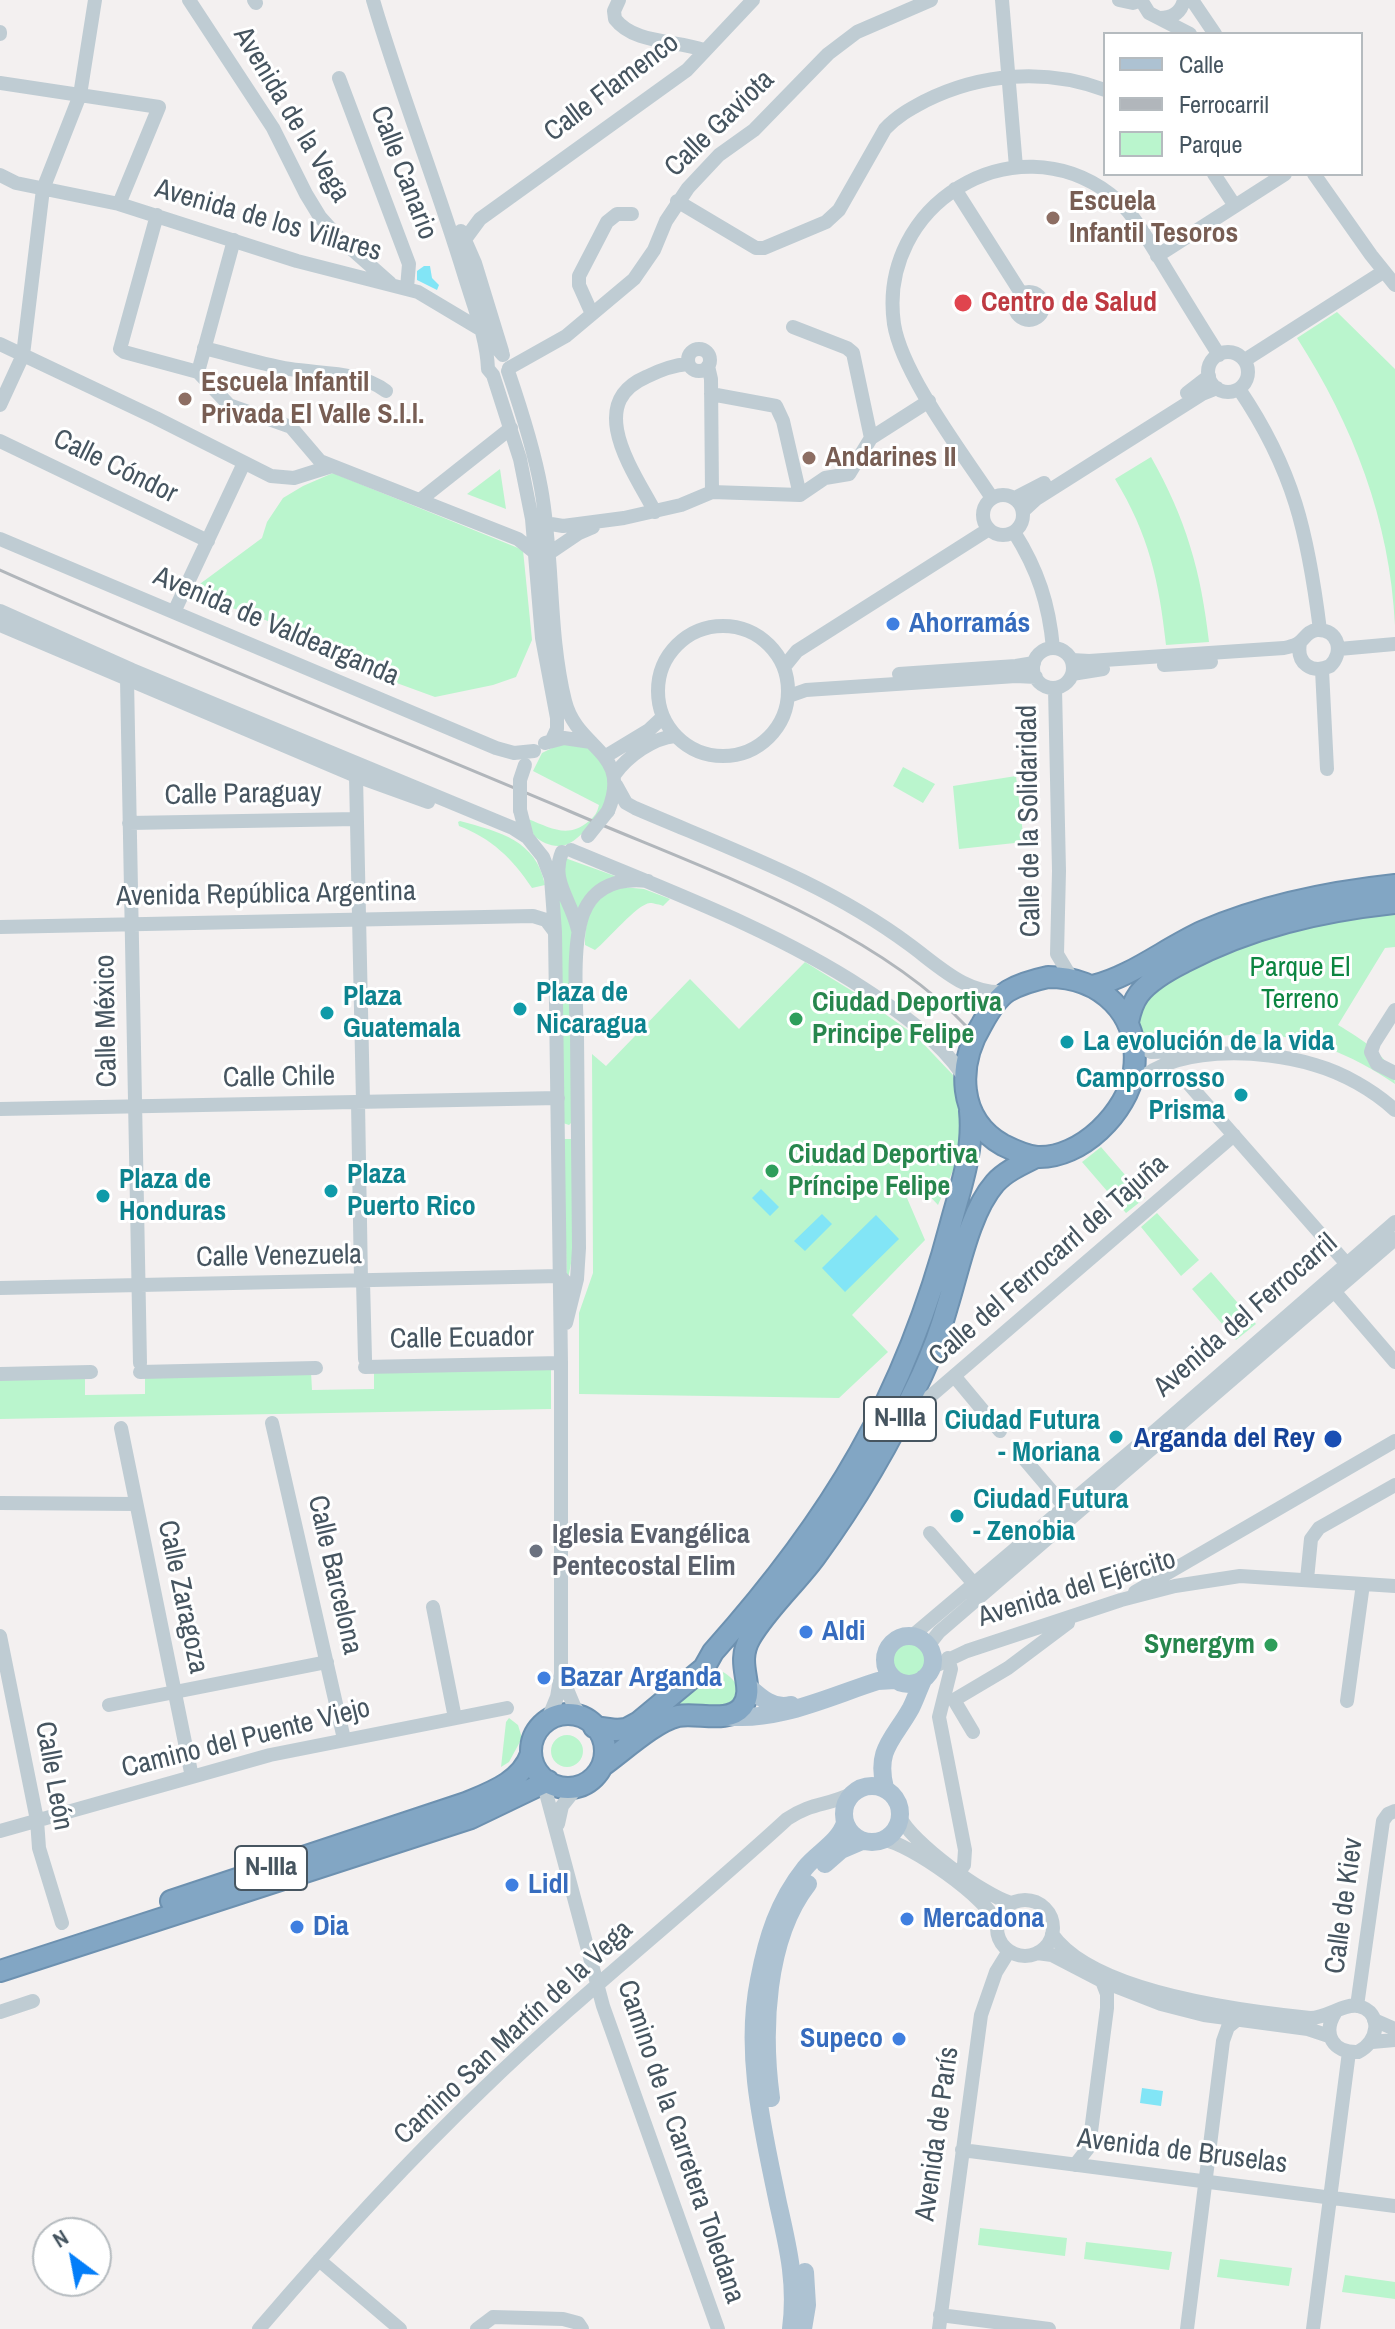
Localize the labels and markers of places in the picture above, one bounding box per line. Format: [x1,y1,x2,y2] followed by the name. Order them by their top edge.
[1069,185,1238,251] place label: Escuela Infantil Tesoros
[1044,209,1062,227] marker: Escuela Infantil Tesoros
[981,286,1157,320] place label: Centro de Salud
[952,292,974,314] marker: Centro de Salud
[201,366,424,432] place label: Escuela Infantil Privada El Valle S.l.l.
[176,390,194,408] marker: Escuela Infantil Privada El Valle S.l.l.
[825,441,956,475] place label: Andarines II
[800,449,818,467] marker: Andarines II
[909,607,1030,641] place label: Ahorramás
[884,615,902,633] marker: Ahorramás
[536,976,647,1042] place label: Plaza de Nicaragua
[343,980,460,1046] place label: Plaza Guatemala
[812,986,1002,1052] place label: Ciudad Deportiva Principe Felipe
[511,1000,529,1018] marker: Plaza de Nicaragua
[318,1004,336,1022] marker: Plaza Guatemala
[787,1010,805,1028] marker: Ciudad Deportiva Principe Felipe
[1083,1025,1334,1059] place label: La evolución de la vida
[1058,1033,1076,1051] marker: La evolución de la vida
[1076,1062,1225,1128] place label: Camporrosso Prisma
[1232,1086,1250,1104] marker: Camporrosso Prisma
[788,1138,978,1204] place label: Ciudad Deportiva Príncipe Felipe
[347,1158,476,1224] place label: Plaza Puerto Rico
[763,1162,781,1180] marker: Ciudad Deportiva Príncipe Felipe
[119,1163,226,1229] place label: Plaza de Honduras
[322,1182,340,1200] marker: Plaza Puerto Rico
[94,1187,112,1205] marker: Plaza de Honduras
[944,1404,1100,1470] place label: Ciudad Futura - Moriana
[1134,1422,1315,1456] place label: Arganda del Rey
[1107,1428,1125,1446] marker: Ciudad Futura - Moriana
[1322,1428,1344,1450] marker: Arganda del Rey
[973,1483,1129,1549] place label: Ciudad Futura - Zenobia
[948,1507,966,1525] marker: Ciudad Futura - Zenobia
[552,1518,750,1584] place label: Iglesia Evangélica Pentecostal Elim
[527,1542,545,1560] marker: Iglesia Evangélica Pentecostal Elim
[822,1615,865,1649] place label: Aldi
[797,1623,815,1641] marker: Aldi
[1144,1628,1255,1662] place label: Synergym
[1262,1636,1280,1654] marker: Synergym
[560,1661,722,1695] place label: Bazar Arganda
[535,1669,553,1687] marker: Bazar Arganda
[528,1868,569,1902] place label: Lidl
[503,1876,521,1894] marker: Lidl
[923,1902,1044,1936] place label: Mercadona
[313,1910,349,1944] place label: Dia
[898,1910,916,1928] marker: Mercadona
[288,1918,306,1936] marker: Dia
[800,2022,883,2056] place label: Supeco
[890,2030,908,2048] marker: Supeco

